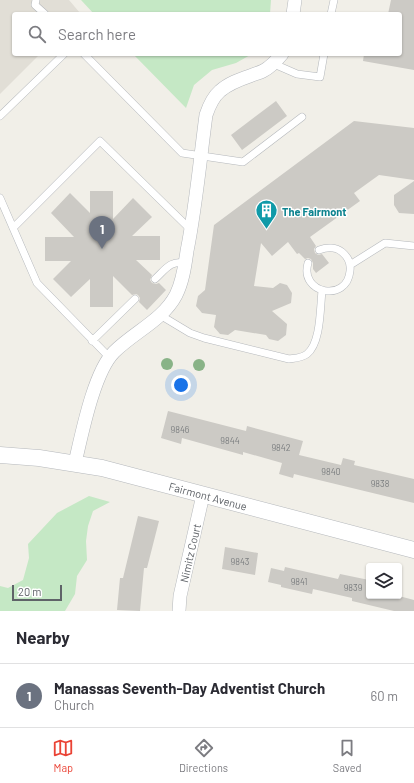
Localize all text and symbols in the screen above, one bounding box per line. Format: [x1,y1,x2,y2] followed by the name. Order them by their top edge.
[12,12,402,56] search box
[26,23,48,45] icon: search
[58,25,136,43] text: Search here
[253,198,279,231] building icon: The Fairmont
[282,205,347,218] place label: The Fairmont
[89,216,115,249] pin: 1
[171,375,191,395] your location
[171,424,190,435] house number: 9846
[220,435,240,446] house number: 9844
[271,442,291,453] house number: 9842
[321,466,341,477] house number: 9840
[371,478,390,489] house number: 9838
[167,479,249,513] street label: Fairmont Avenue
[177,522,203,584] street label: Nimitz Court
[231,556,250,567] house number: 9843
[366,563,402,599] map controls
[366,563,402,599] button: layers
[291,576,307,587] house number: 9841
[344,582,363,593] house number: 9839
[12,583,62,602] scale bar
[18,585,41,598] text: 20 m
[16,627,70,647] text: Nearby
[54,679,325,697] text: Manassas Seventh-Day Adventist Church
[27,688,31,704] text: 1
[371,688,398,704] text: 60 m
[54,697,94,713] text: Church
[52,737,74,774] tab: Map
[179,737,228,774] tab: Directions
[333,737,362,774] tab: Saved

